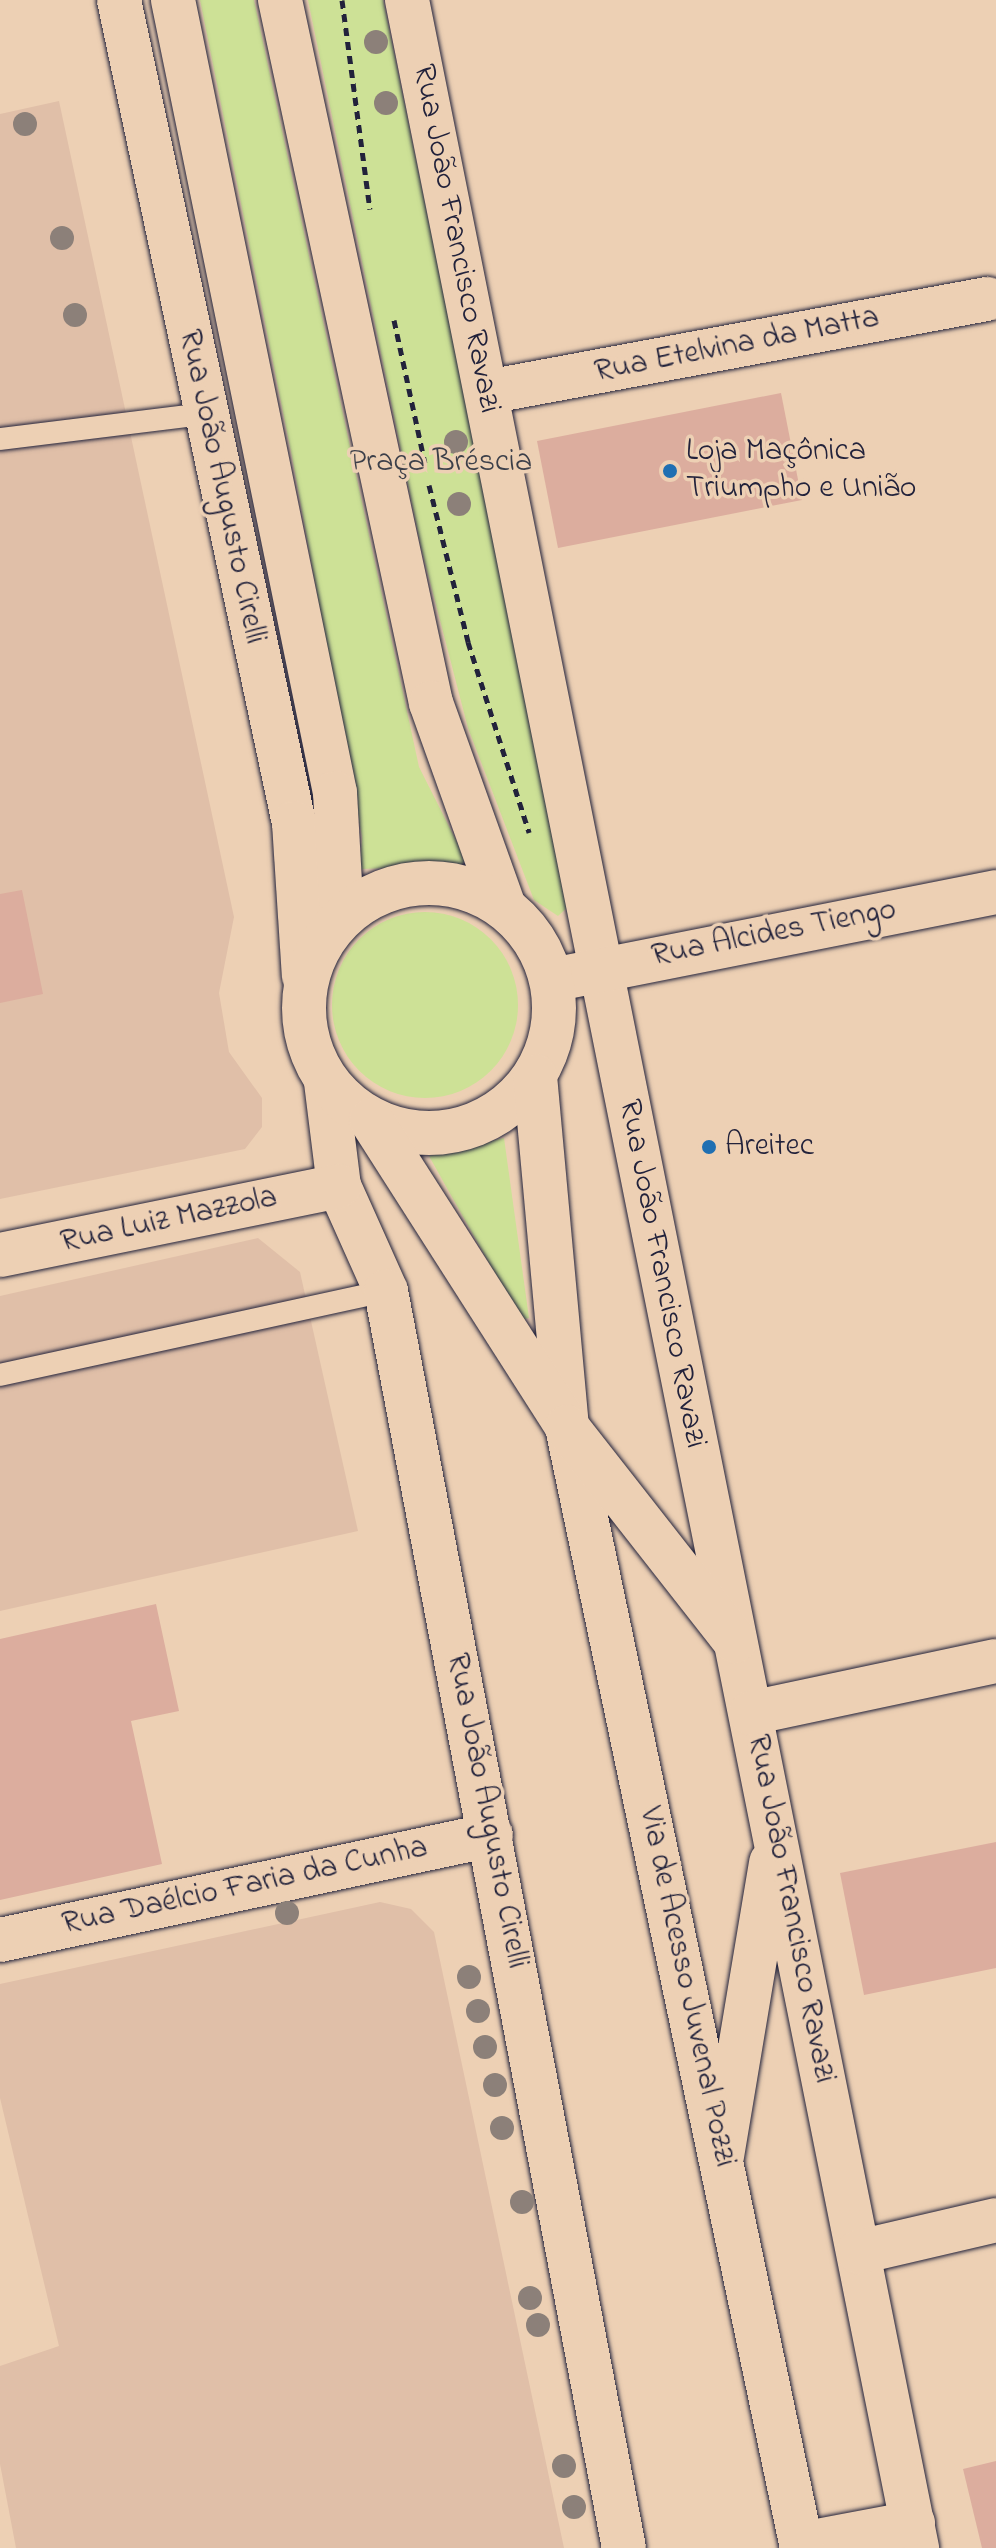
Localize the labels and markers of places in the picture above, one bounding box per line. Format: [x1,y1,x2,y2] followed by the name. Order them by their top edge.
[686,434,916,509] place label: Loja Maçônica Triumpho e União
[661,462,679,480] marker: Loja Maçônica Triumpho e União
[725,1128,814,1166] place label: Areitec
[700,1138,718,1156] marker: Areitec

